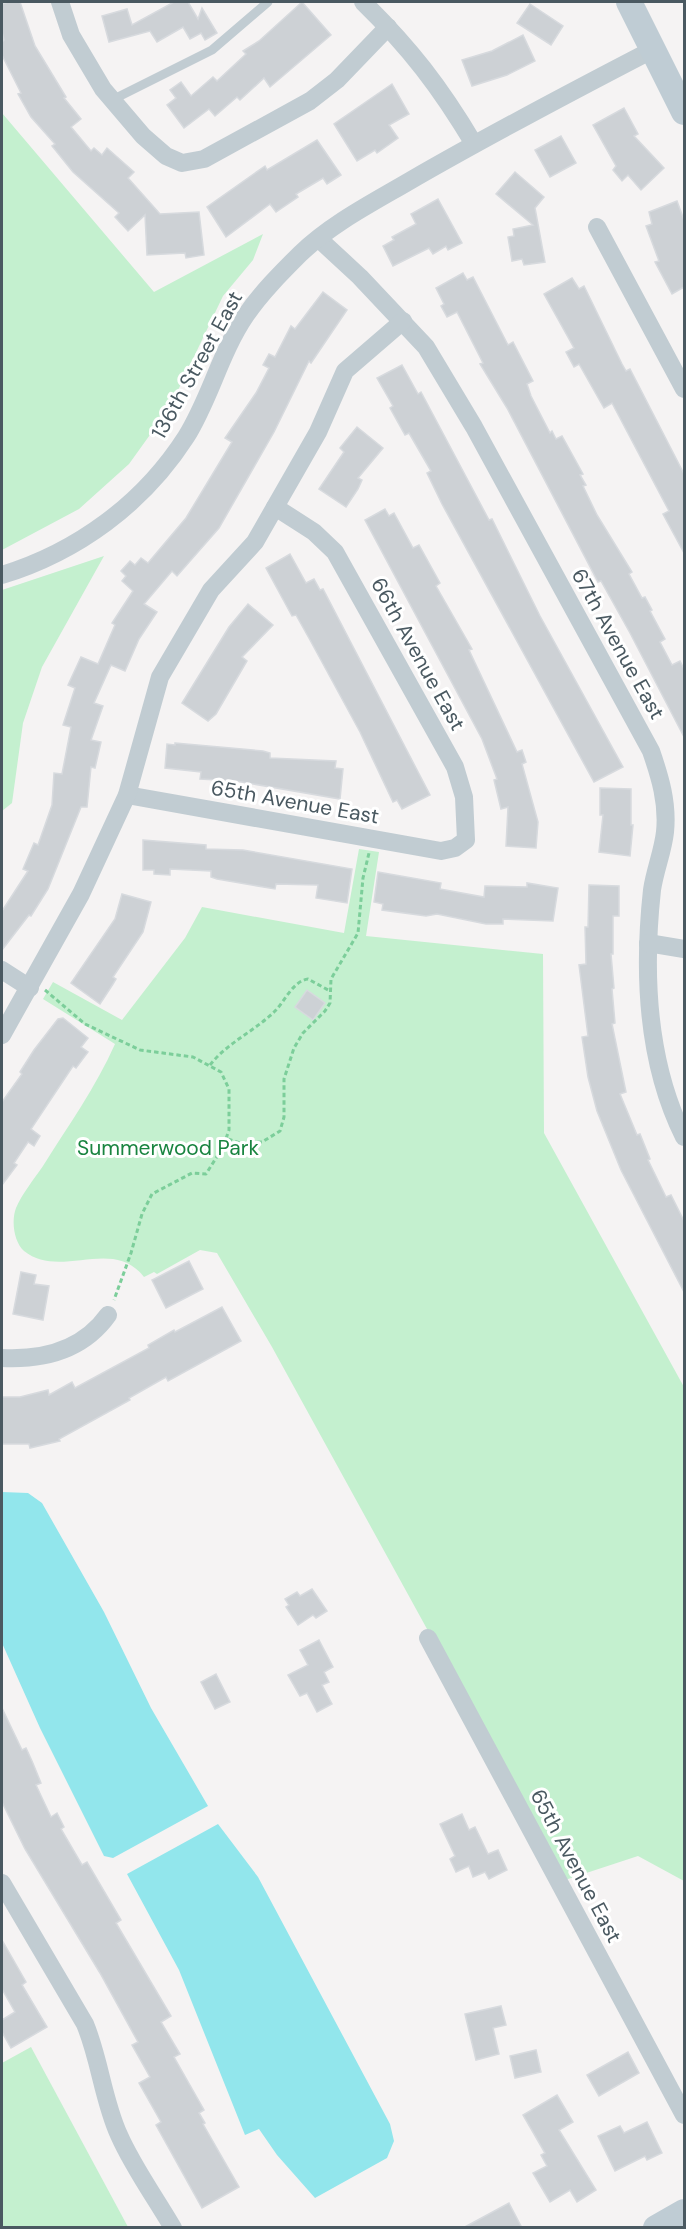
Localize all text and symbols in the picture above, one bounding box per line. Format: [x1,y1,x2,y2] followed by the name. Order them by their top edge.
[145,286,249,444] street label: 136th Street East
[565,564,671,724] street label: 67th Avenue East
[364,573,472,735] street label: 66th Avenue East
[209,773,381,831] street label: 65th Avenue East
[77,1134,259,1162] park label: Summerwood Park
[524,1784,628,1948] street label: 65th Avenue East

